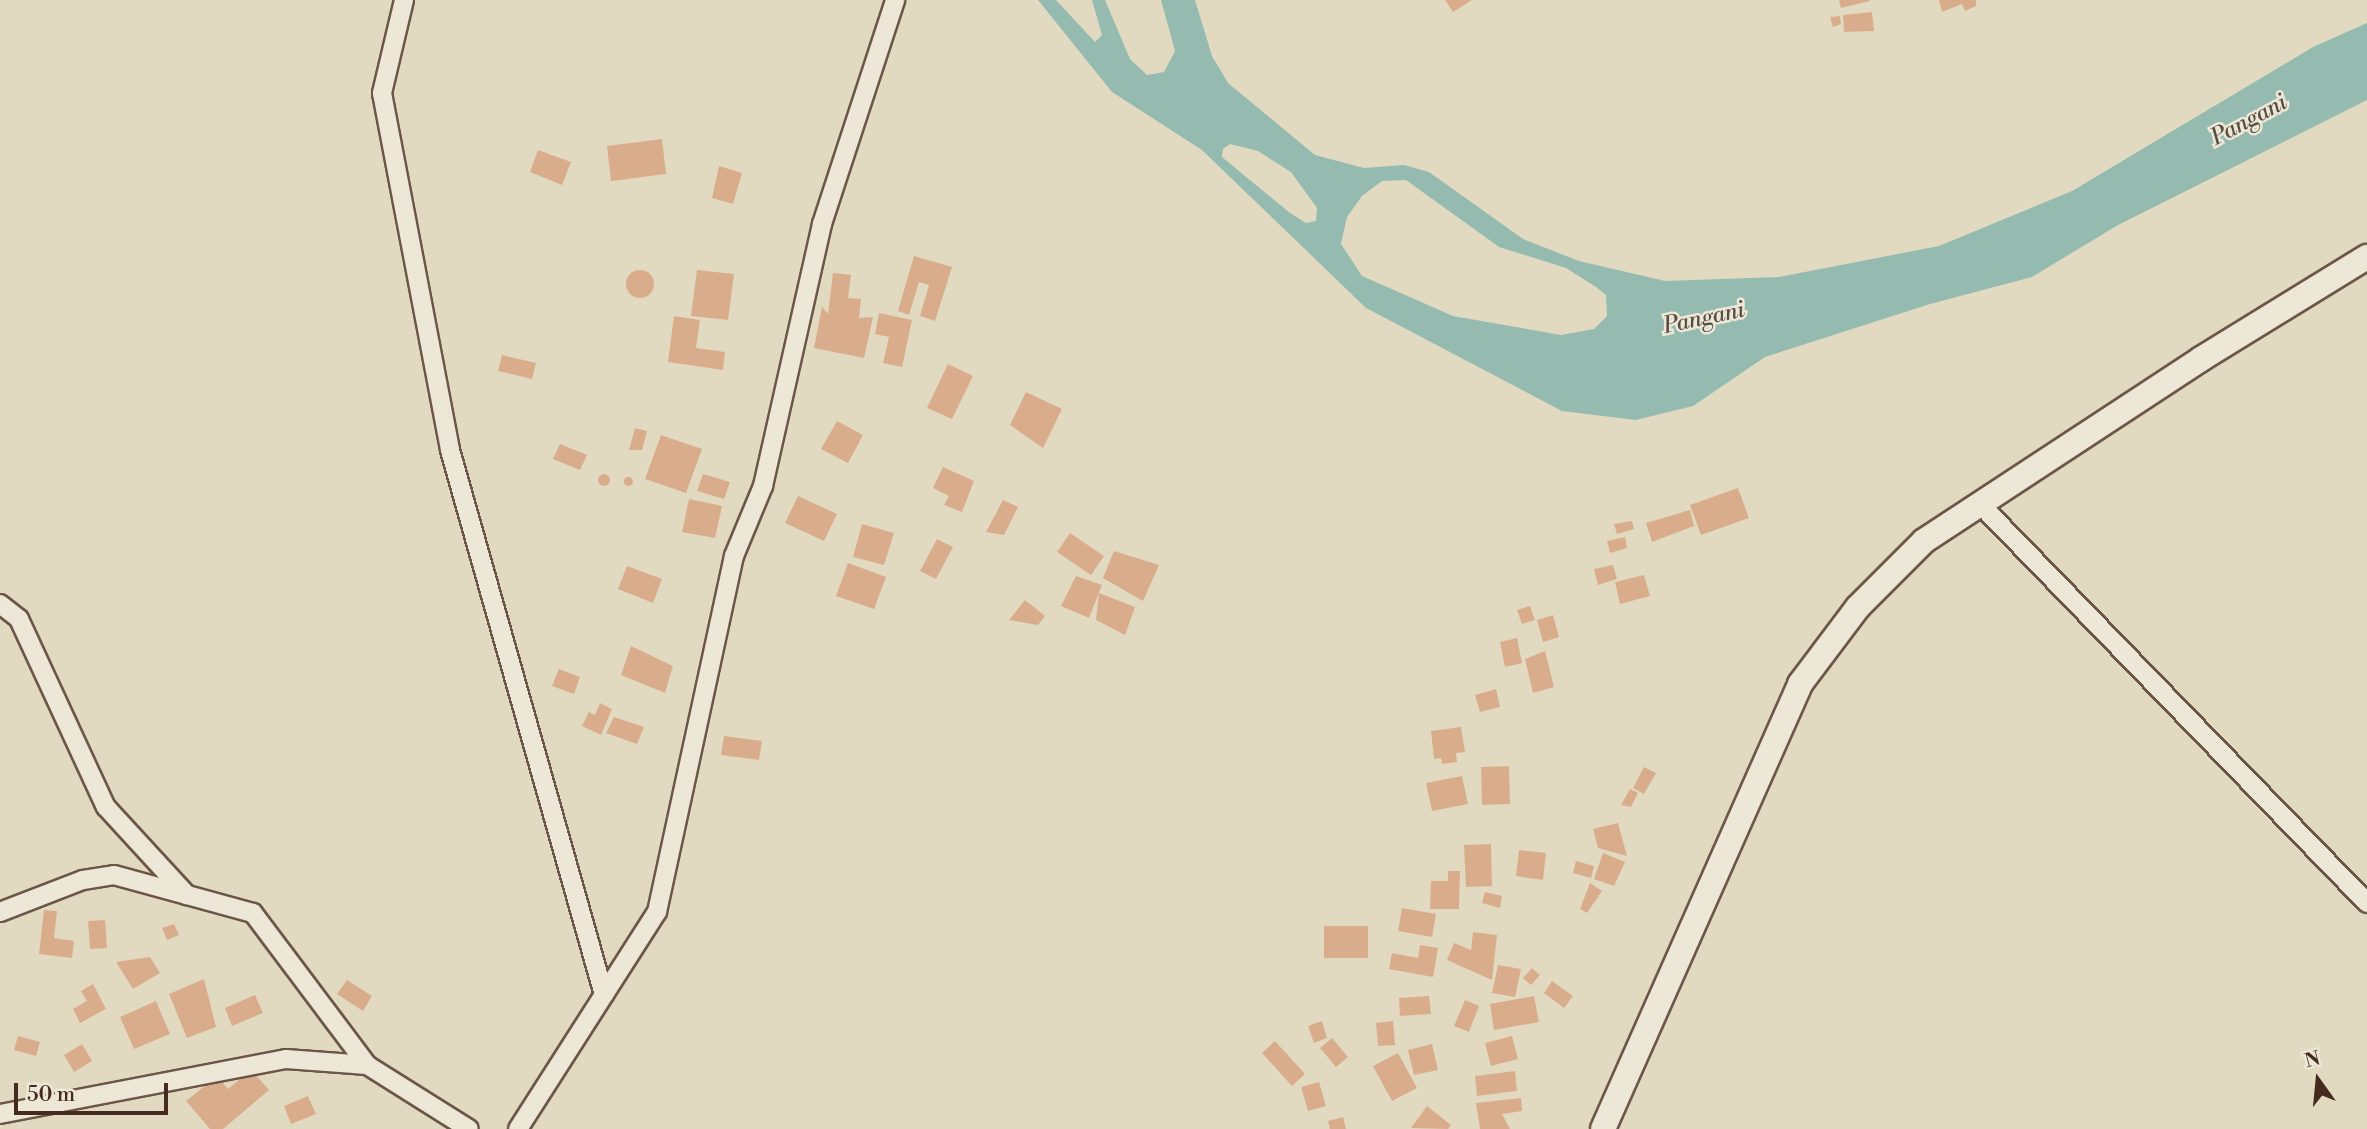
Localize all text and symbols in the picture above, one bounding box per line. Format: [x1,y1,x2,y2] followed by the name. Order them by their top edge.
[2206,88,2292,152] water label: Pangani
[1661,296,1747,340] water label: Pangani
[2283,1045,2353,1115] north arrow
[2302,1046,2323,1073] text: N
[18,1070,172,1114] scale bar
[27,1082,75,1108] text: 50 m

